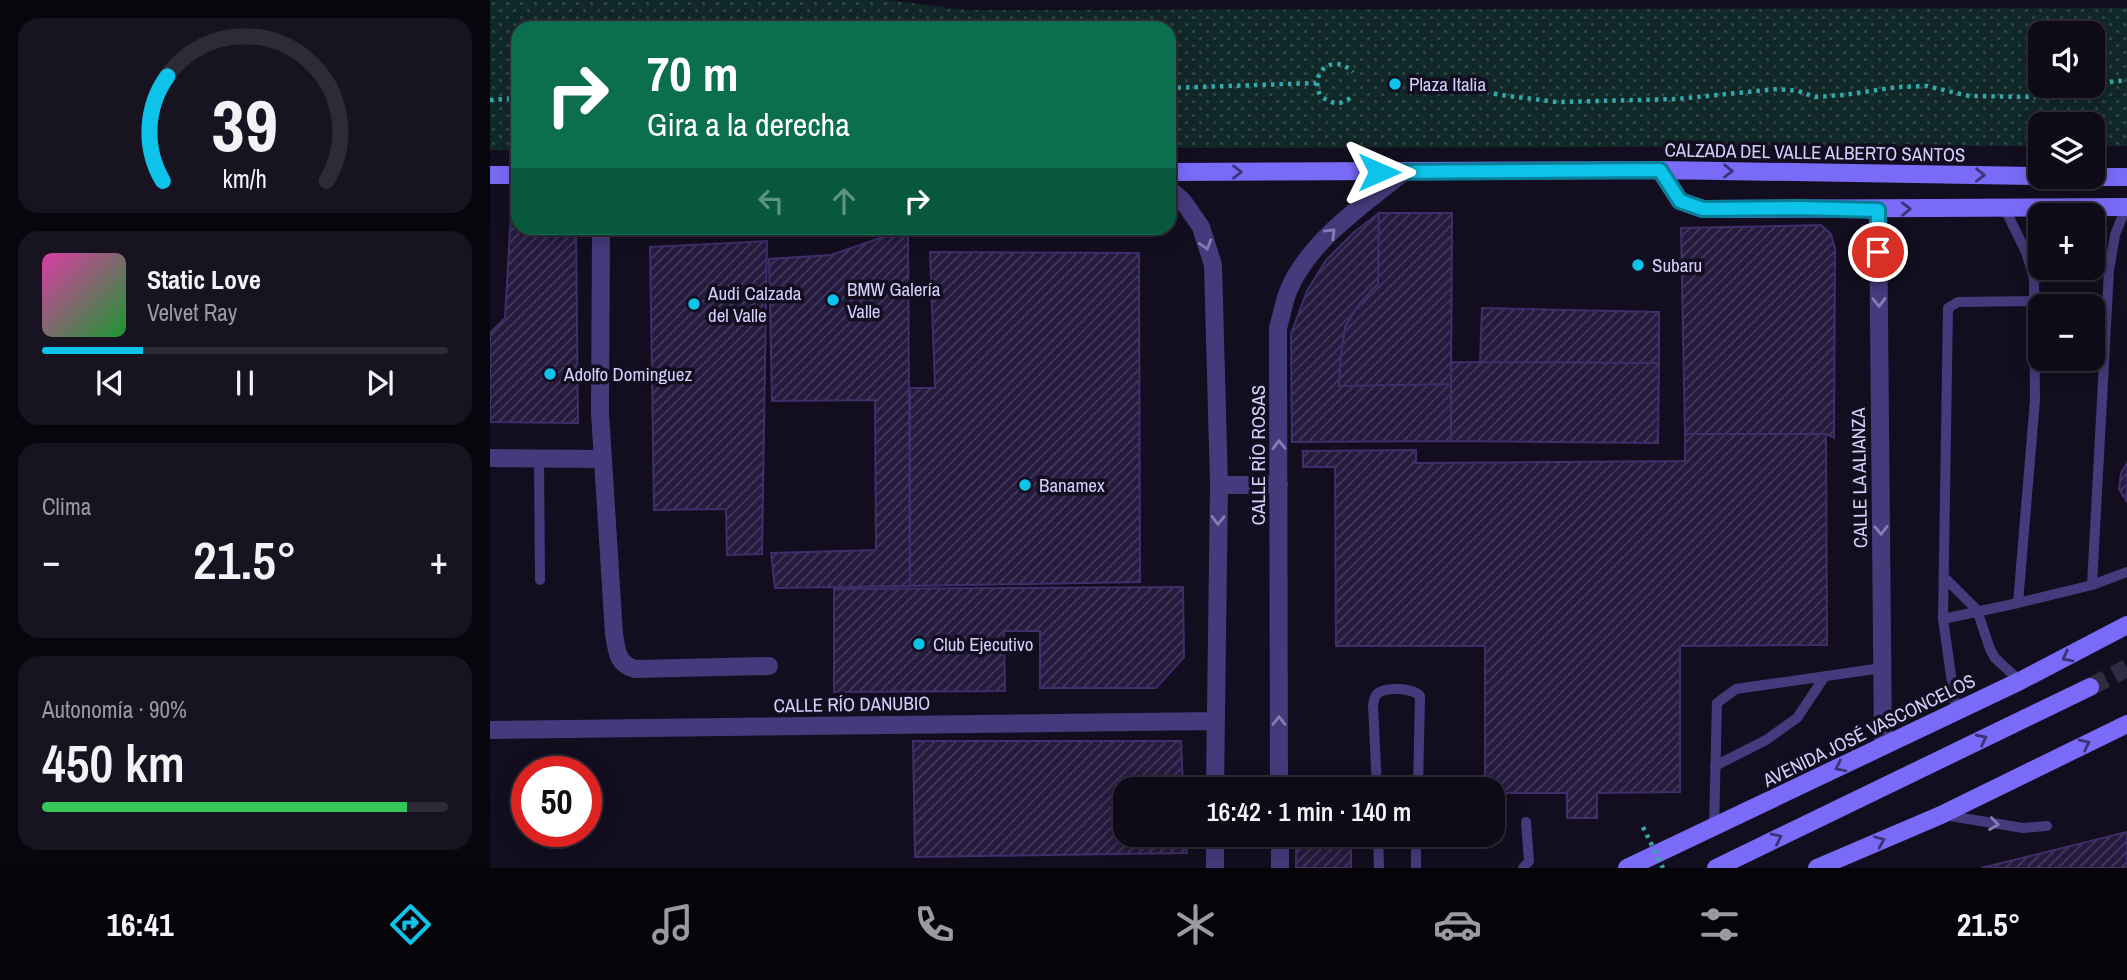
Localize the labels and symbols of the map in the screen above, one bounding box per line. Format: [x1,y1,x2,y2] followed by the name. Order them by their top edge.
[1409,71,1486,97] place label: Plaza Italia
[1387,76,1403,92] marker: Plaza Italia
[1342,135,1416,209] position arrow
[1664,136,1966,168] street label: CALZADA DEL VALLE ALBERTO SANTOS
[1232,164,1243,180] one-way arrow
[1723,164,1734,179] one-way arrow
[1975,167,1986,183] one-way arrow
[1901,201,1912,217] one-way arrow
[1848,222,1908,282] pin
[1323,229,1336,242] one-way arrow
[1198,238,1213,250] one-way arrow
[1652,252,1702,278] place label: Subaru
[1630,257,1646,273] marker: Subaru
[847,276,941,324] place label: BMW Galería Valle
[707,280,802,328] place label: Audi Calzada del Valle
[825,292,841,308] marker: BMW Galería Valle
[686,296,702,312] marker: Audi Calzada del Valle
[1871,298,1887,308] one-way arrow
[563,361,692,387] place label: Adolfo Dominguez
[542,366,558,382] marker: Adolfo Dominguez
[1245,385,1271,525] street label: CALLE RÍO ROSAS
[1845,407,1873,548] street label: CALLE LA ALIANZA
[1271,439,1287,449] one-way arrow
[1039,472,1105,498] place label: Banamex
[1017,477,1033,493] marker: Banamex
[1211,515,1226,526] one-way arrow
[1873,525,1889,536] one-way arrow
[933,631,1033,657] place label: Club Ejecutivo
[911,636,927,652] marker: Club Ejecutivo
[2061,648,2074,662] one-way arrow
[1758,667,1980,793] street label: AVENIDA JOSÉ VASCONCELOS
[773,690,931,718] street label: CALLE RÍO DANUBIO
[1271,715,1287,726] one-way arrow
[1975,734,1987,748] one-way arrow
[2078,739,2090,753] one-way arrow
[511,756,602,847] speed limit sign: 50
[1835,759,1847,773] one-way arrow
[1988,817,2000,832] one-way arrow
[1770,833,1782,847] one-way arrow
[1872,835,1885,849] one-way arrow

